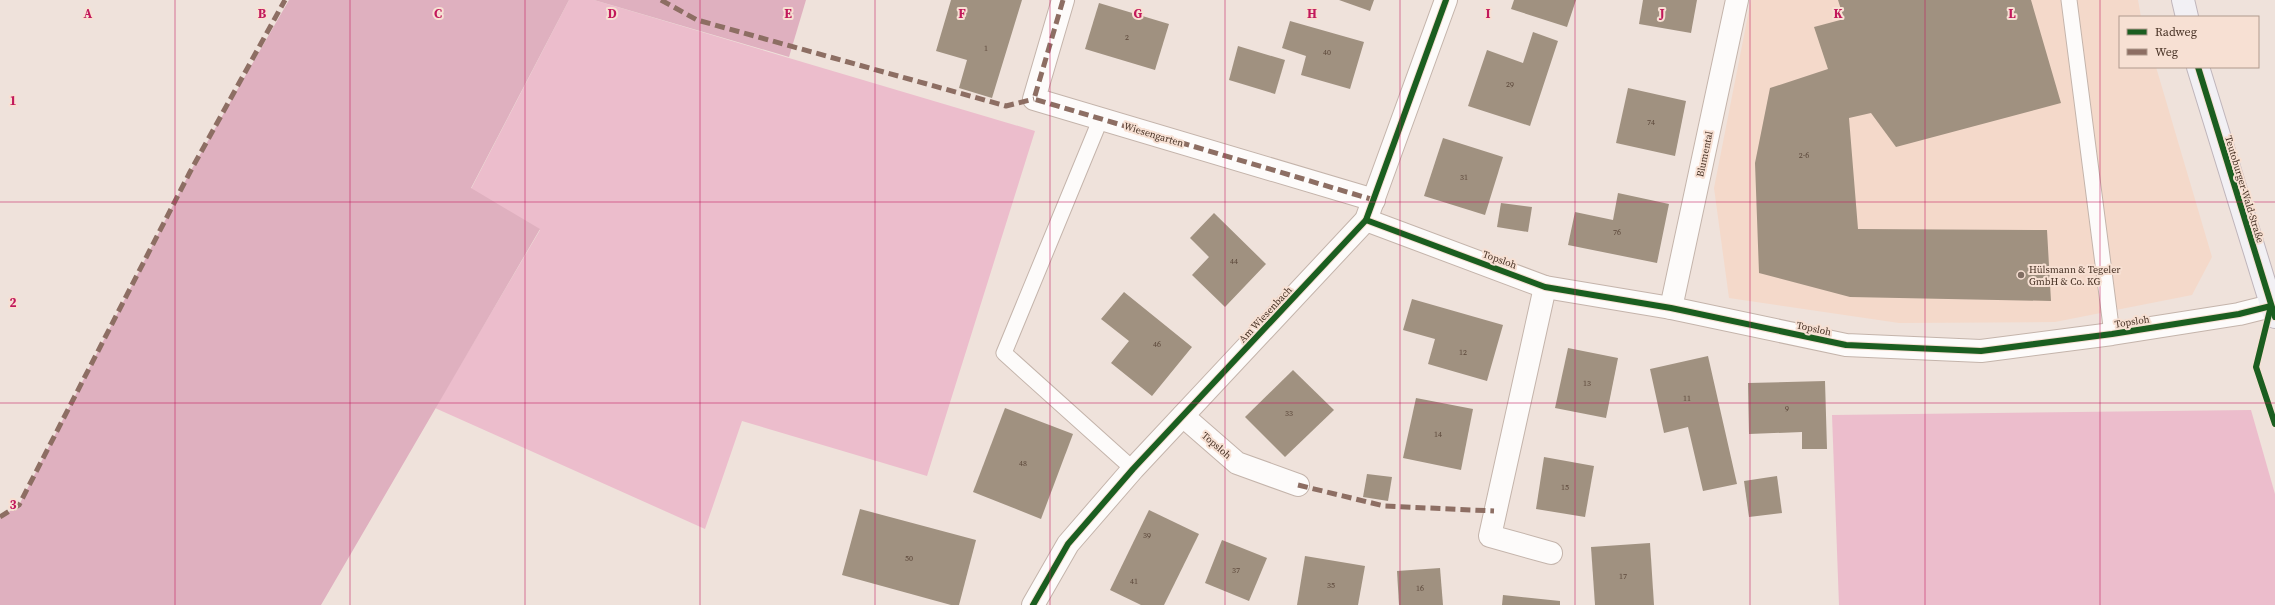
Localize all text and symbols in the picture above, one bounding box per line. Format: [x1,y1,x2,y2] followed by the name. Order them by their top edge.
[84,5,93,22] text: A
[258,5,267,22] text: B
[434,5,442,22] text: C
[607,5,617,22] text: D
[784,5,792,22] text: E
[958,5,966,22] text: F
[1134,5,1143,22] text: G
[1307,5,1317,22] text: H
[1485,5,1491,22] text: I
[1658,5,1665,22] text: J
[1833,5,1843,22] text: K
[2008,5,2016,22] text: L
[2119,16,2259,68] legend
[2155,24,2197,40] text: Radweg
[1125,32,1129,43] house number: 2
[984,43,988,54] house number: 1
[2155,44,2178,60] text: Weg
[1323,47,1331,58] house number: 40
[1506,79,1514,90] house number: 29
[9,92,17,109] text: 1
[1647,117,1655,128] house number: 74
[1122,119,1185,150] street label: Wiesengarten
[1693,130,1716,178] street label: Blumental
[2222,134,2267,244] street label: Teutoburger-Wald-Straße
[1799,150,1809,161] house number: 2-6
[1460,172,1468,183] house number: 31
[1613,227,1621,238] house number: 76
[1481,247,1519,272] street label: Topsloh
[1230,256,1238,267] house number: 44
[2029,263,2121,288] place label: Hülsmann & Tegeler GmbH & Co. KG
[2016,270,2026,280] marker: Hülsmann & Tegeler GmbH & Co. KG
[1236,283,1295,345] street label: Am Wiesenbach
[9,294,17,311] text: 2
[2114,312,2150,331] street label: Topsloh
[1795,318,1832,339] street label: Topsloh
[1153,339,1161,350] house number: 46
[1459,347,1467,358] house number: 12
[1583,378,1591,389] house number: 13
[1683,393,1691,404] house number: 11
[1785,403,1789,414] house number: 9
[1285,408,1293,419] house number: 33
[1199,429,1234,462] street label: Topsloh
[1434,429,1442,440] house number: 14
[1019,458,1027,469] house number: 48
[1561,482,1569,493] house number: 15
[9,496,17,513] text: 3
[1143,530,1151,541] house number: 39
[905,553,913,564] house number: 50
[1232,565,1240,576] house number: 37
[1619,571,1627,582] house number: 17
[1130,576,1138,587] house number: 41
[1327,580,1335,591] house number: 35
[1416,583,1424,594] house number: 16

